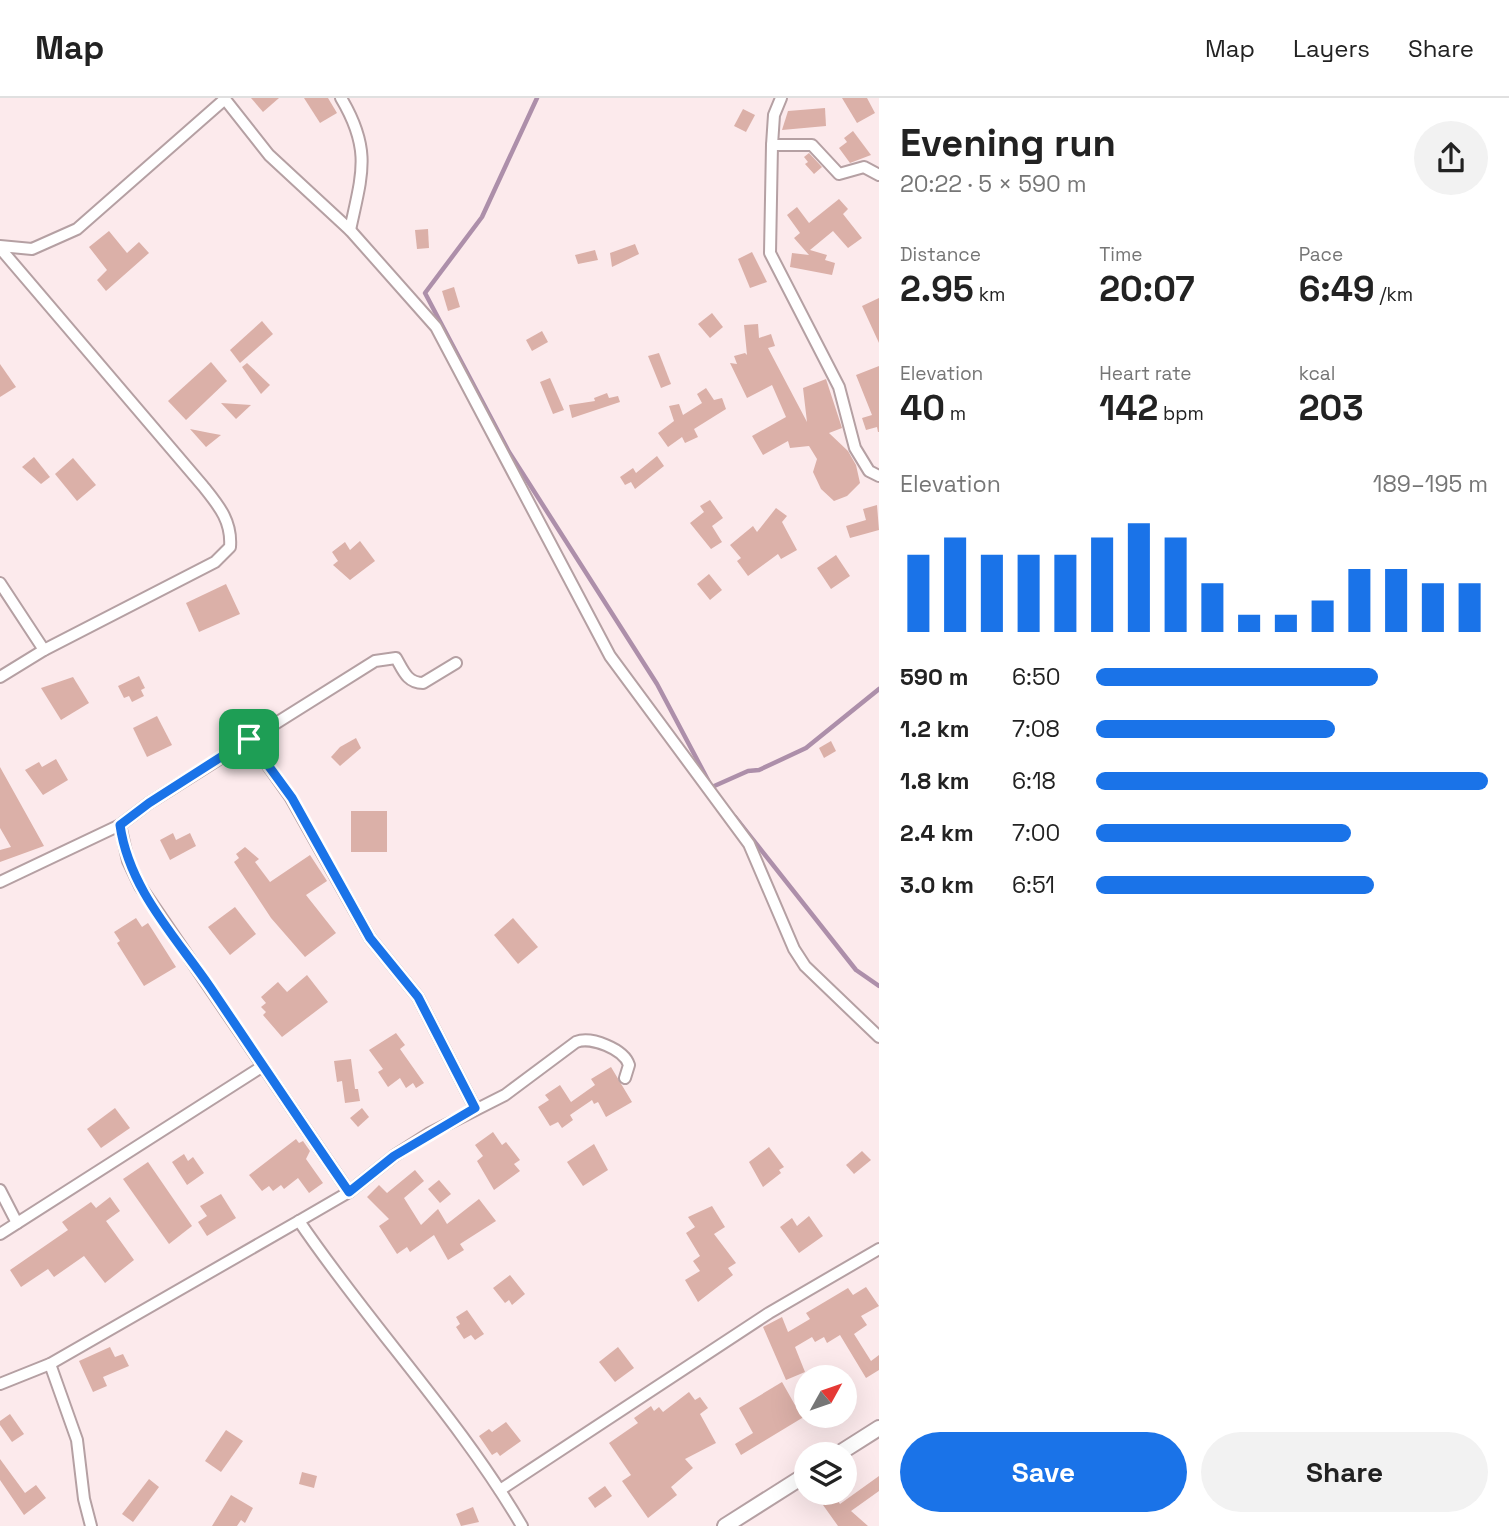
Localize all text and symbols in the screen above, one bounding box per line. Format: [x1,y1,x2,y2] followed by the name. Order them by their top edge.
[35,27,104,69] text: Map
[1205,33,1255,64] text: Map
[1293,33,1370,64] text: Layers
[1408,33,1474,64] text: Share
[900,119,1116,167] text: Evening run
[1414,121,1488,195] button: share
[900,169,1086,199] text: 20:22 · 5 × 590 m
[900,242,981,267] text: Distance
[1099,242,1143,267] text: Time
[1299,242,1343,267] text: Pace
[900,267,974,311] text: 2.95
[1099,267,1195,311] text: 20:07
[1299,267,1375,311] text: 6:49
[974,282,1005,307] text: km
[1375,282,1413,307] text: /km
[900,361,983,386] text: Elevation
[1099,361,1192,386] text: Heart rate
[1299,361,1335,386] text: kcal
[900,386,945,430] text: 40
[1099,386,1158,430] text: 142
[1299,386,1363,430] text: 203
[945,401,966,426] text: m
[1158,401,1204,426] text: bpm
[900,469,1001,499] text: Elevation
[1373,469,1488,499] text: 189–195 m
[900,662,968,692] text: 590 m
[1012,662,1060,692] text: 6:50
[219,709,279,769] pin
[900,714,969,744] text: 1.2 km
[1012,714,1060,744] text: 7:08
[230,720,268,758] icon: arrive
[900,766,970,796] text: 1.8 km
[1012,766,1056,796] text: 6:18
[900,818,974,848] text: 2.4 km
[1012,818,1060,848] text: 7:00
[900,870,974,900] text: 3.0 km
[1012,870,1055,900] text: 6:51
[794,1365,858,1428] north arrow
[794,1365,857,1505] map controls
[900,1432,1187,1512] button: Save
[1201,1432,1488,1512] button: Share
[794,1442,857,1505] button: layers

